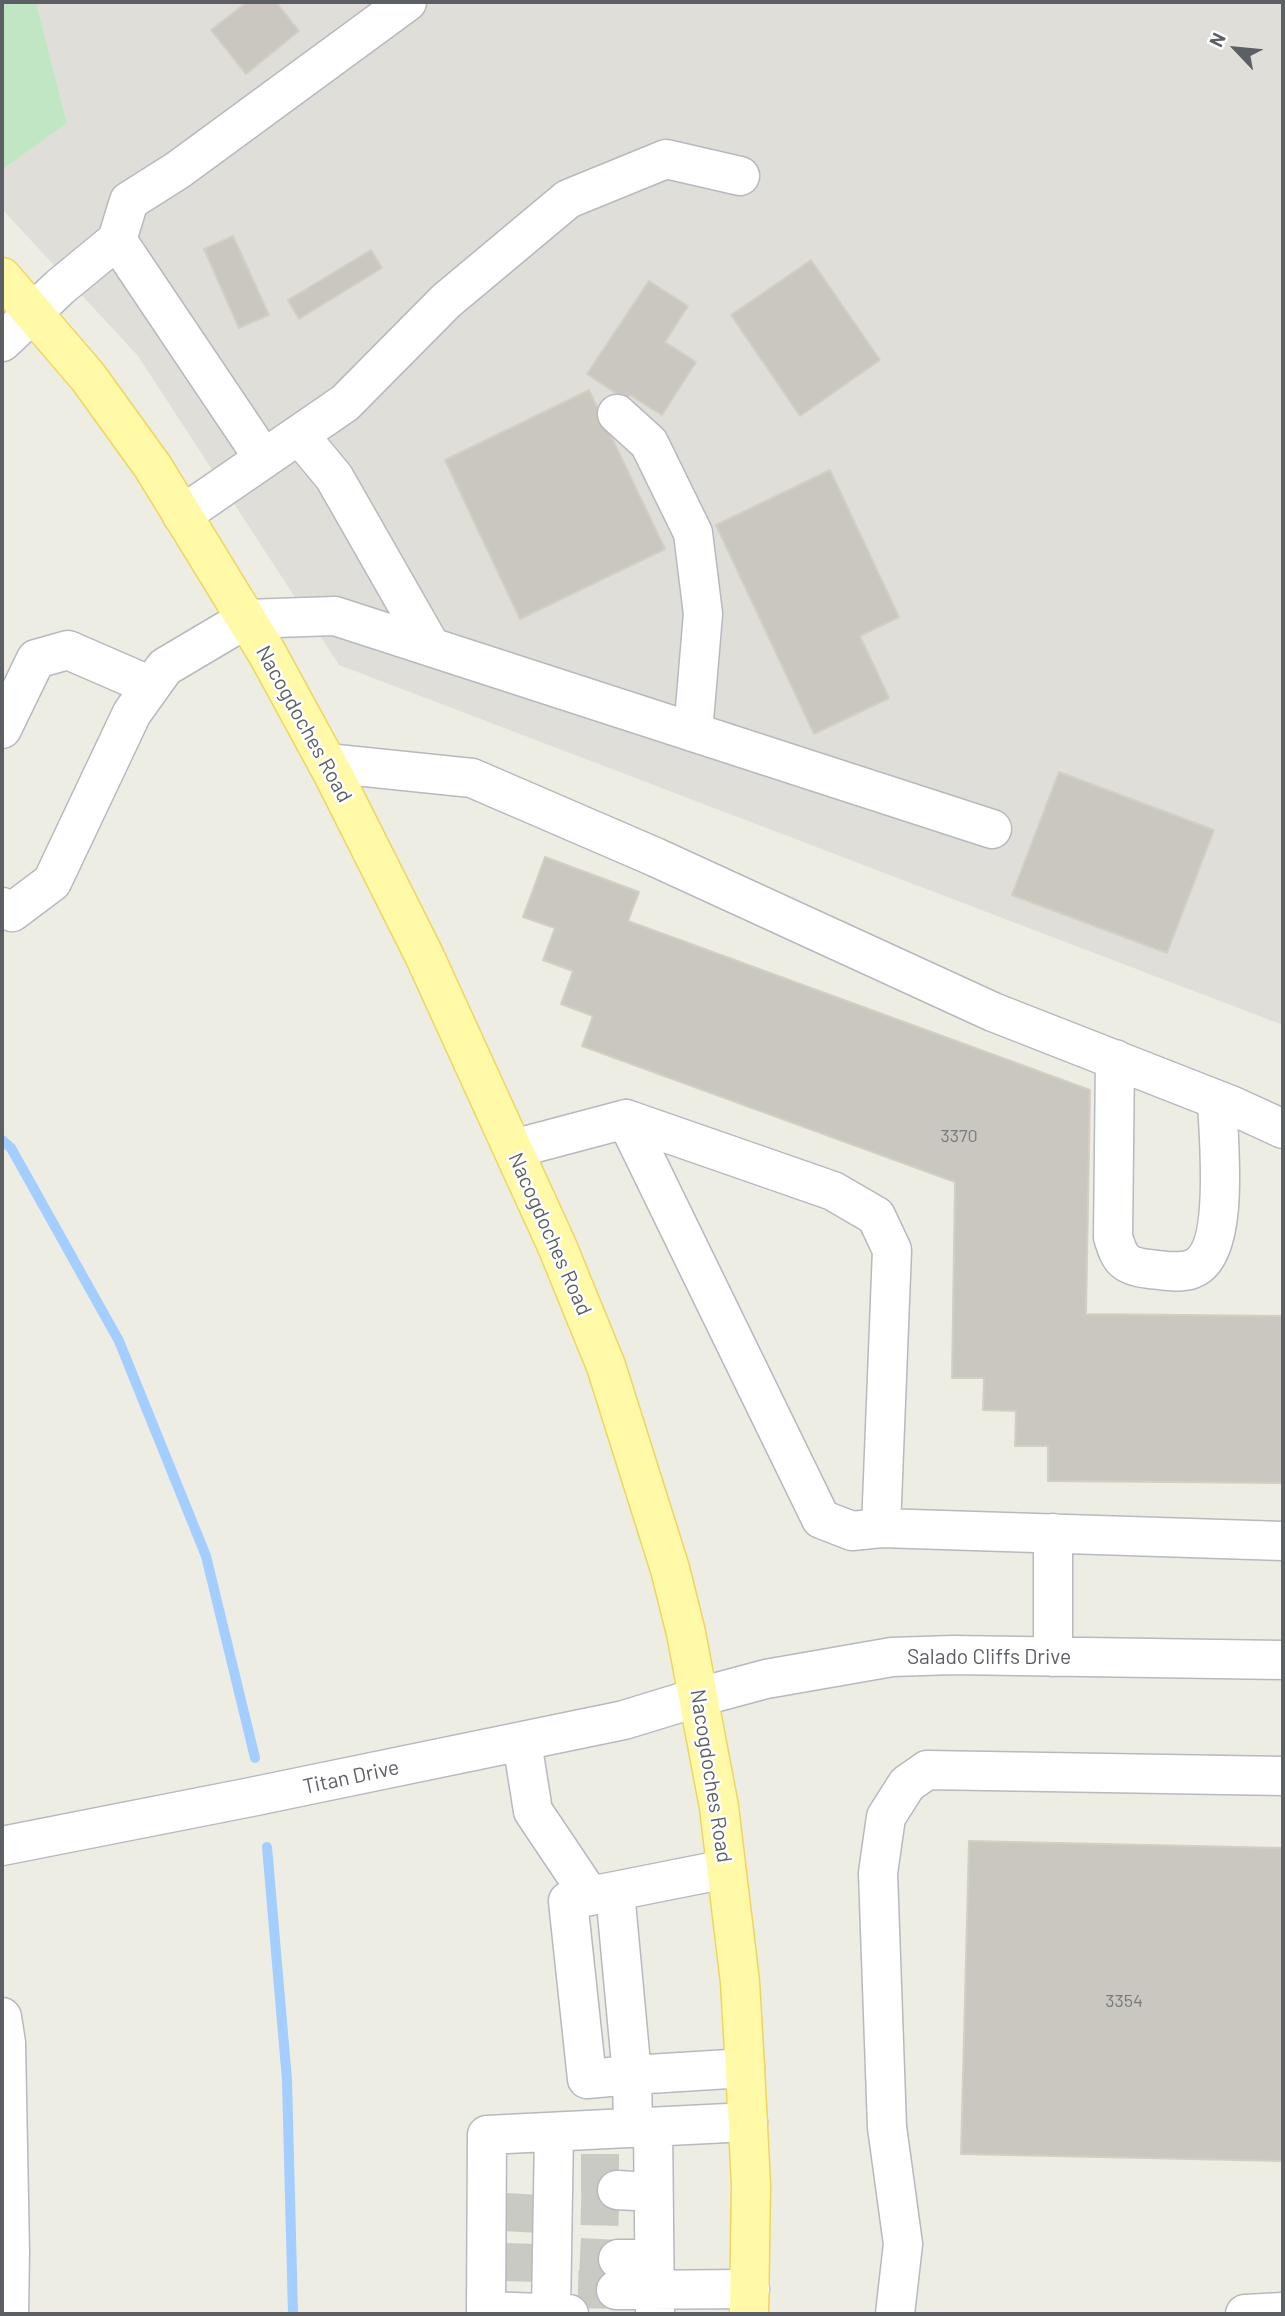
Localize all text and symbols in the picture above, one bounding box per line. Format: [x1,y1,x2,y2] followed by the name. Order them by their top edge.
[1201,14,1271,84] north arrow
[1204,29,1230,50] text: N
[251,641,357,807] street label: Nacogdoches Road
[940,1125,978,1147] house number: 3370
[503,1149,597,1319] street label: Nacogdoches Road
[907,1644,1071,1670] street label: Salado Cliffs Drive
[685,1688,737,1864] street label: Nacogdoches Road
[301,1755,401,1799] street label: Titan Drive
[1105,1990,1143,2012] house number: 3354

